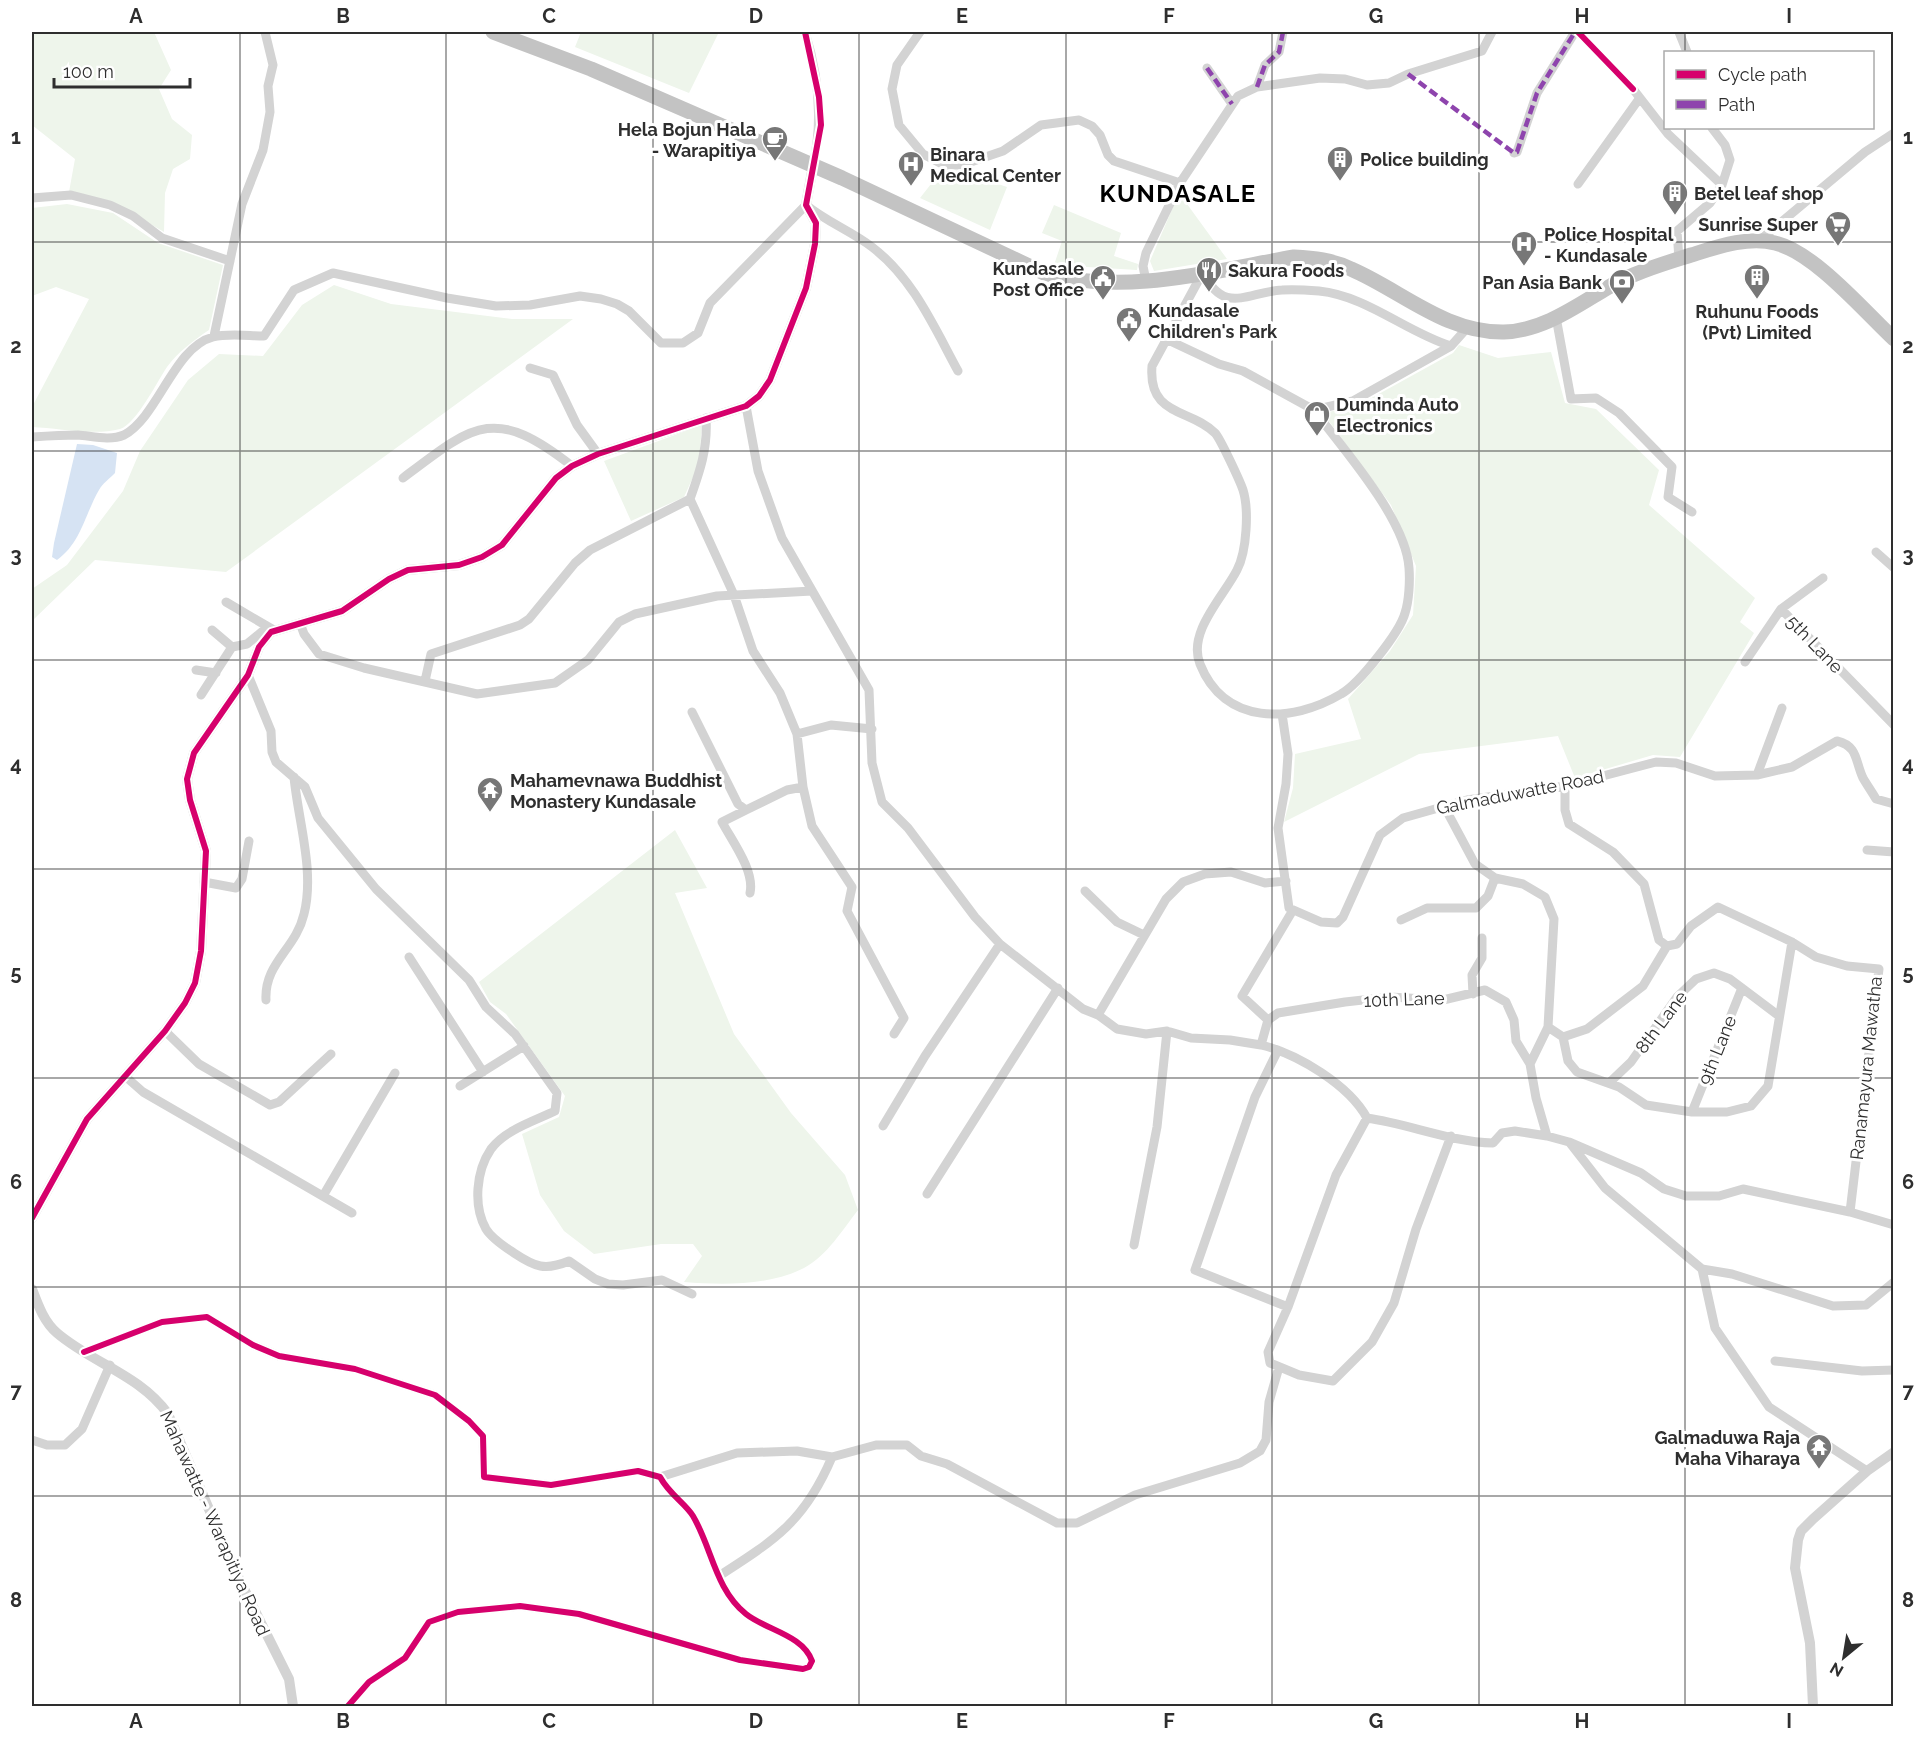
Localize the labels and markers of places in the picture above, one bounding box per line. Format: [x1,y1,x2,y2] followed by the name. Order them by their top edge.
[618,119,756,161] place label: Hela Bojun Hala - Warapitiya
[760,124,790,162] cafe icon: Hela Bojun Hala - Warapitiya
[930,144,1061,186] place label: Binara Medical Center
[1325,144,1355,182] building icon: Police building
[896,149,926,187] hospital icon: Binara Medical Center
[1360,149,1489,170] place label: Police building
[1660,178,1690,216] building icon: Betel leaf shop
[1694,183,1824,204] place label: Betel leaf shop
[1823,209,1853,247] supermarket icon: Sunrise Super
[1698,214,1818,235] place label: Sunrise Super
[1544,224,1674,266] place label: Police Hospital - Kundasale
[1509,229,1539,267] hospital icon: Police Hospital - Kundasale
[1194,255,1224,293] restaurant icon: Sakura Foods
[993,258,1084,300] place label: Kundasale Post Office
[1228,260,1344,281] place label: Sakura Foods
[1742,262,1772,300] building icon: Ruhunu Foods (Pvt) Limited
[1088,263,1118,301] public building icon: Kundasale Post Office
[1607,267,1637,305] bank icon: Pan Asia Bank
[1482,272,1603,293] place label: Pan Asia Bank
[1148,300,1278,342] place label: Kundasale Children's Park
[1695,301,1819,343] place label: Ruhunu Foods (Pvt) Limited
[1114,305,1144,343] public building icon: Kundasale Children's Park
[1336,394,1459,436] place label: Duminda Auto Electronics
[1302,399,1332,437] shop icon: Duminda Auto Electronics
[510,770,722,812] place label: Mahamevnawa Buddhist Monastery Kundasale
[475,775,505,813] temple icon: Mahamevnawa Buddhist Monastery Kundasale
[1654,1427,1800,1469] place label: Galmaduwa Raja Maha Viharaya
[1804,1432,1834,1470] temple icon: Galmaduwa Raja Maha Viharaya

